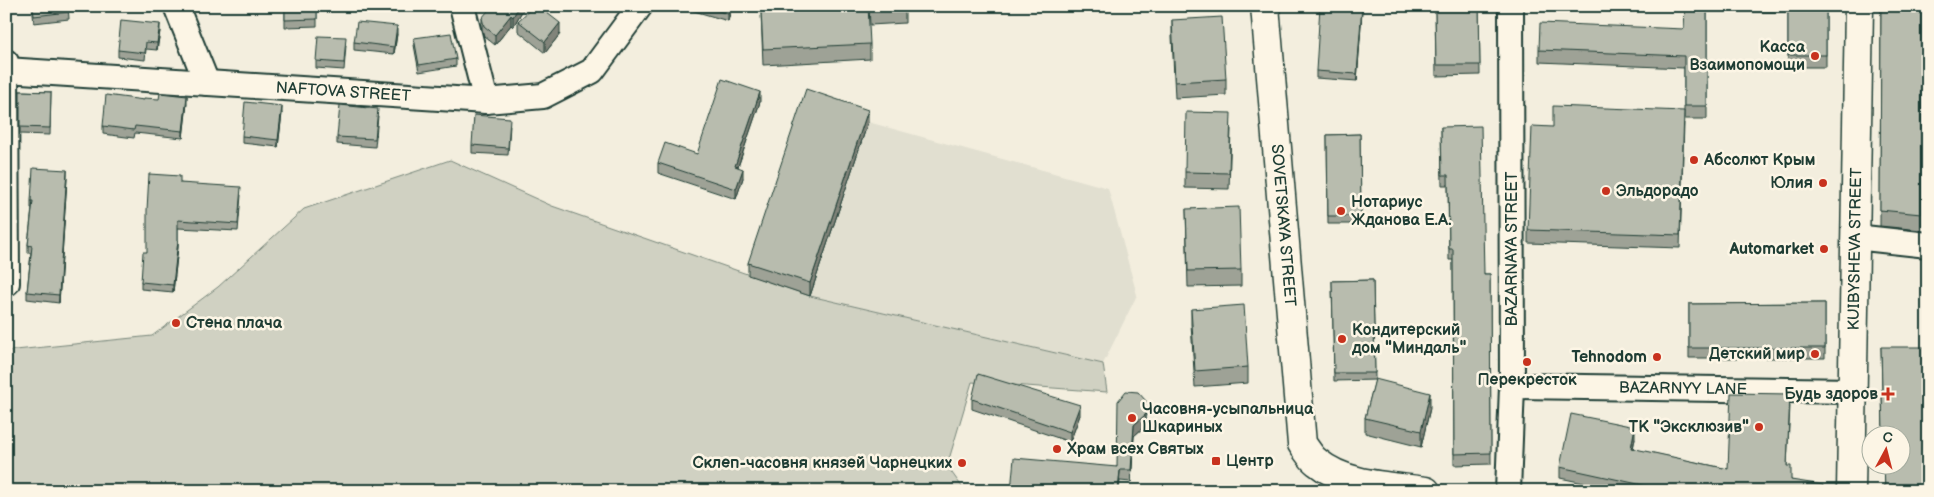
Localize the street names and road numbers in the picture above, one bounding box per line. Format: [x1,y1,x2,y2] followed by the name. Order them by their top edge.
[275,78,412,106] street label: NAFTOVA STREET
[1267,143,1300,308] street label: SOVETSKAYA STREET
[1844,167,1866,331] street label: KUIBYSHEVA STREET
[1503,171,1522,326] street label: BAZARNAYA STREET
[1619,378,1747,399] street label: BAZARNYY LANE

